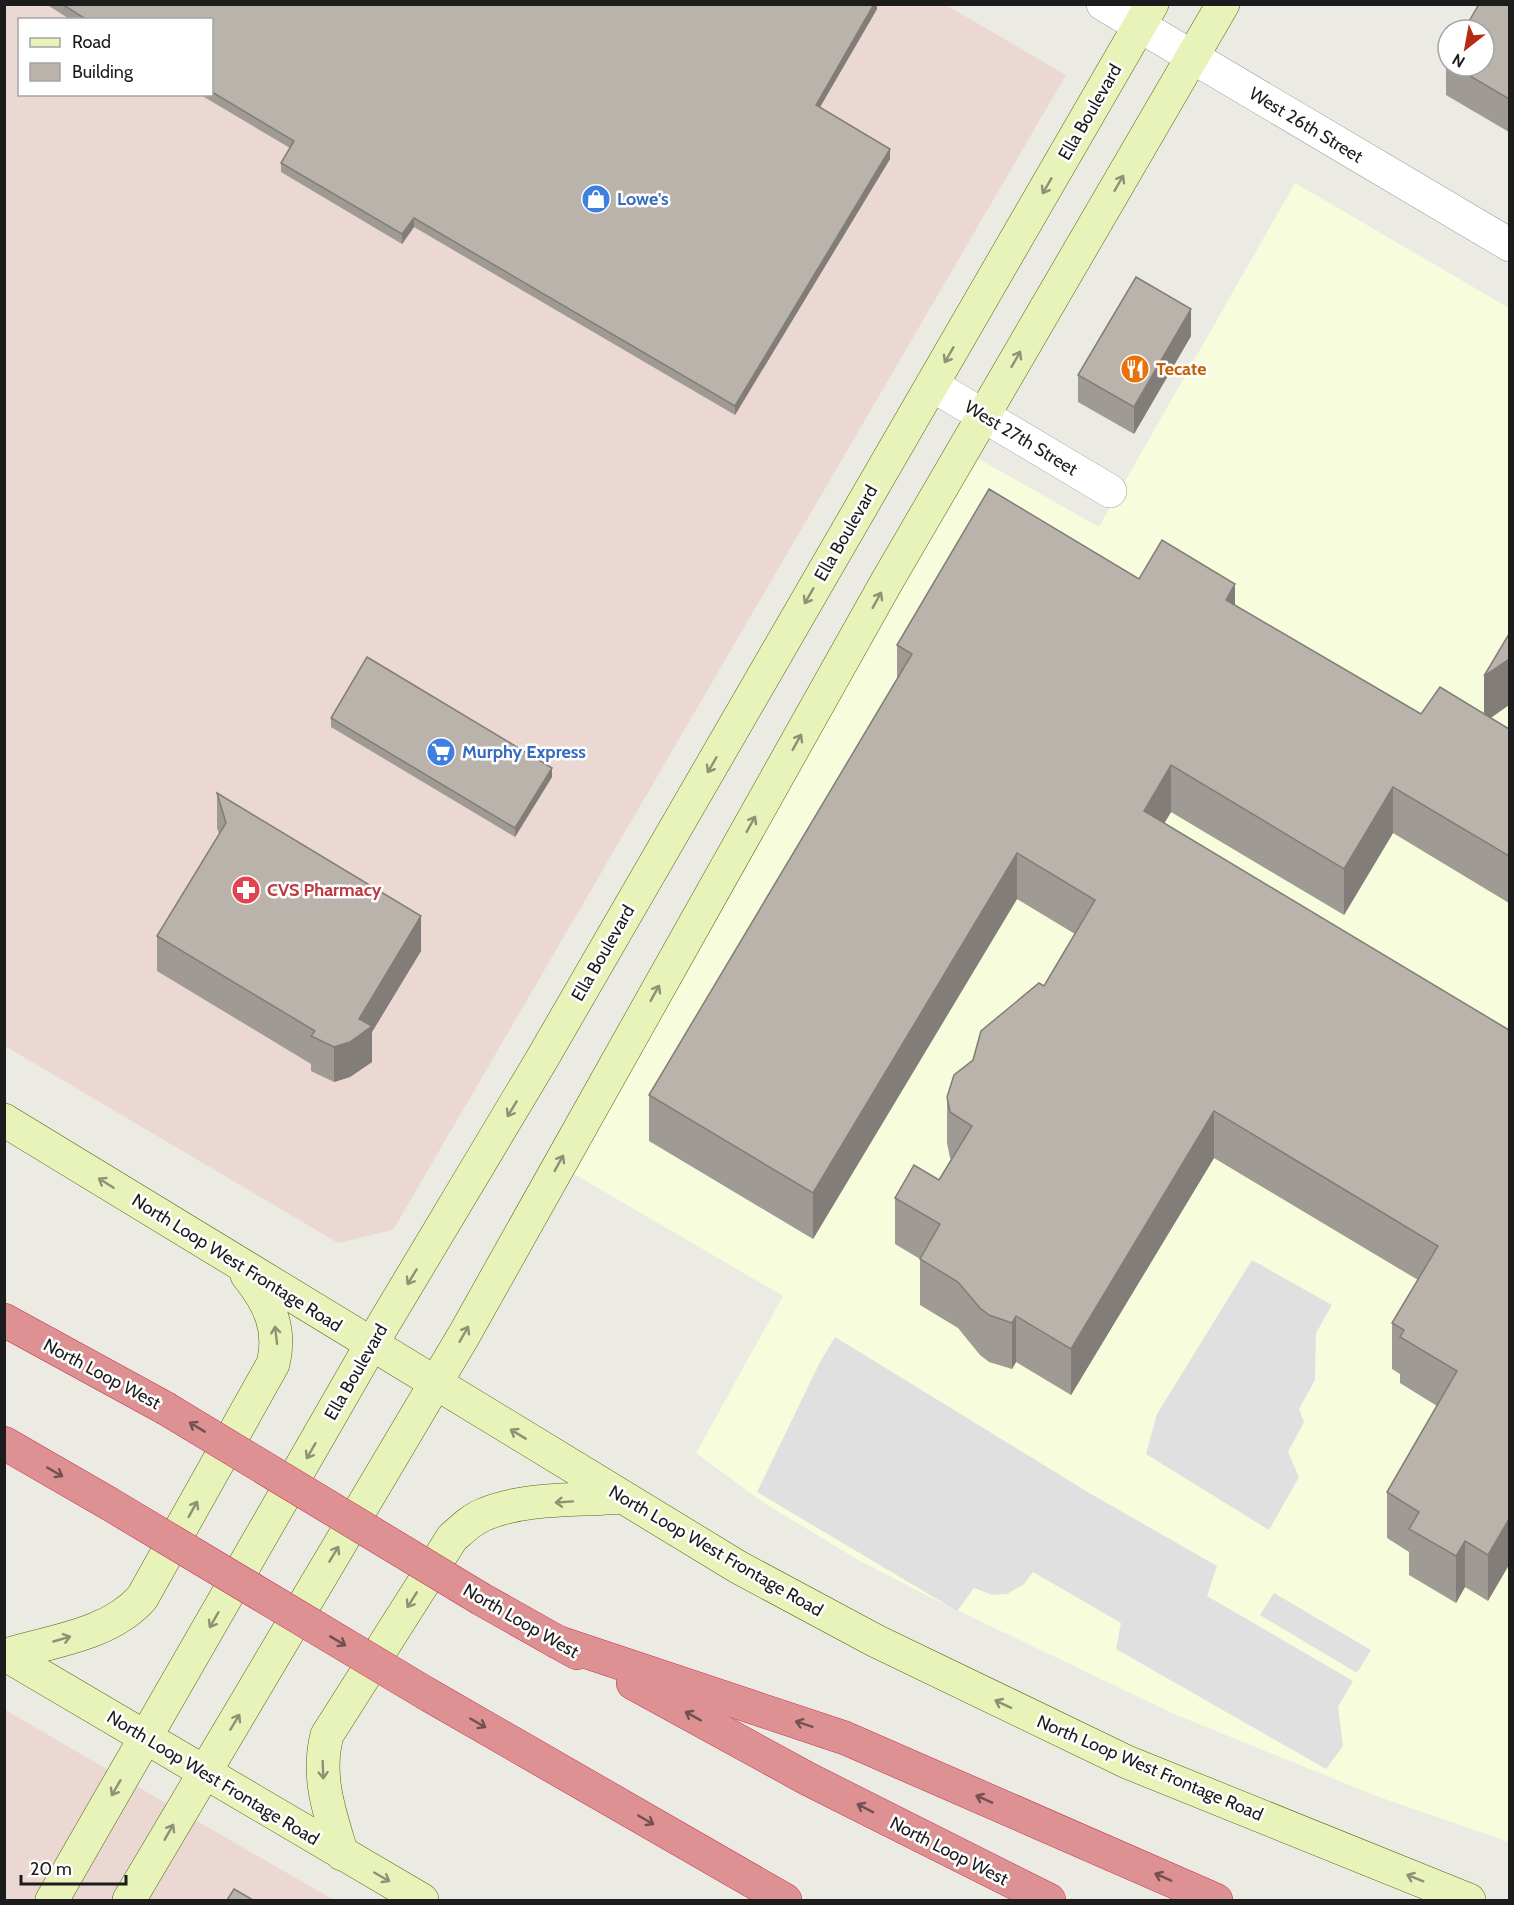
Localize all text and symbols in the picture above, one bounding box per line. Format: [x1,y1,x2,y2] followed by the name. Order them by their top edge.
[18,18,213,96] legend
[1436,18,1496,78] north arrow
[72,31,111,53] text: Road
[1449,49,1468,71] text: N
[1054,60,1126,164] street label: Ella Boulevard
[72,61,134,83] text: Building
[1245,82,1367,168] street label: West 26th Street
[1113,175,1125,192] one-way arrow
[1041,177,1053,194] one-way arrow
[580,183,612,215] shop icon: Lowe's
[617,188,669,210] place label: Lowe's
[943,346,955,363] one-way arrow
[1011,351,1023,368] one-way arrow
[1119,353,1151,385] restaurant icon: Tecate
[1156,358,1206,380] place label: Tecate
[961,396,1081,480] street label: West 27th Street
[810,481,882,585] street label: Ella Boulevard
[803,587,815,604] one-way arrow
[871,592,883,609] one-way arrow
[791,734,803,751] one-way arrow
[425,736,457,768] supermarket icon: Murphy Express
[462,741,586,763] place label: Murphy Express
[705,756,717,773] one-way arrow
[746,815,757,833] one-way arrow
[230,874,262,906] pharmacy icon: CVS Pharmacy
[267,879,382,901] place label: CVS Pharmacy
[567,901,639,1005] street label: Ella Boulevard
[650,985,661,1003] one-way arrow
[505,1100,517,1117] one-way arrow
[554,1155,566,1172] one-way arrow
[98,1176,115,1188] one-way arrow
[128,1189,346,1337] street label: North Loop West Frontage Road
[406,1268,418,1285] one-way arrow
[320,1320,392,1424] street label: Ella Boulevard
[270,1326,281,1346] one-way arrow
[459,1326,471,1343] one-way arrow
[40,1334,164,1414] street label: North Loop West
[189,1421,206,1433] one-way arrow
[510,1428,527,1440] one-way arrow
[305,1441,316,1459] one-way arrow
[46,1467,63,1479] one-way arrow
[605,1481,827,1621] street label: North Loop West Frontage Road
[554,1497,574,1508] one-way arrow
[187,1501,199,1518] one-way arrow
[329,1546,340,1564] one-way arrow
[459,1579,583,1663] street label: North Loop West
[405,1591,417,1608] one-way arrow
[208,1611,220,1628] one-way arrow
[52,1633,71,1644] one-way arrow
[329,1635,346,1647] one-way arrow
[995,1697,1013,1709] one-way arrow
[103,1706,323,1850] street label: North Loop West Frontage Road
[685,1710,703,1721] one-way arrow
[1034,1710,1266,1826] street label: North Loop West Frontage Road
[229,1714,241,1731] one-way arrow
[468,1718,486,1729] one-way arrow
[795,1718,814,1729] one-way arrow
[317,1759,329,1779] one-way arrow
[110,1779,122,1796] one-way arrow
[976,1793,994,1804] one-way arrow
[857,1802,875,1813] one-way arrow
[886,1812,1012,1890] street label: North Loop West
[638,1815,655,1827] one-way arrow
[163,1824,175,1841] one-way arrow
[21,1848,126,1886] scale bar
[30,1858,72,1880] text: 20 m
[373,1871,390,1883] one-way arrow
[1154,1871,1173,1882] one-way arrow
[1406,1872,1424,1883] one-way arrow

